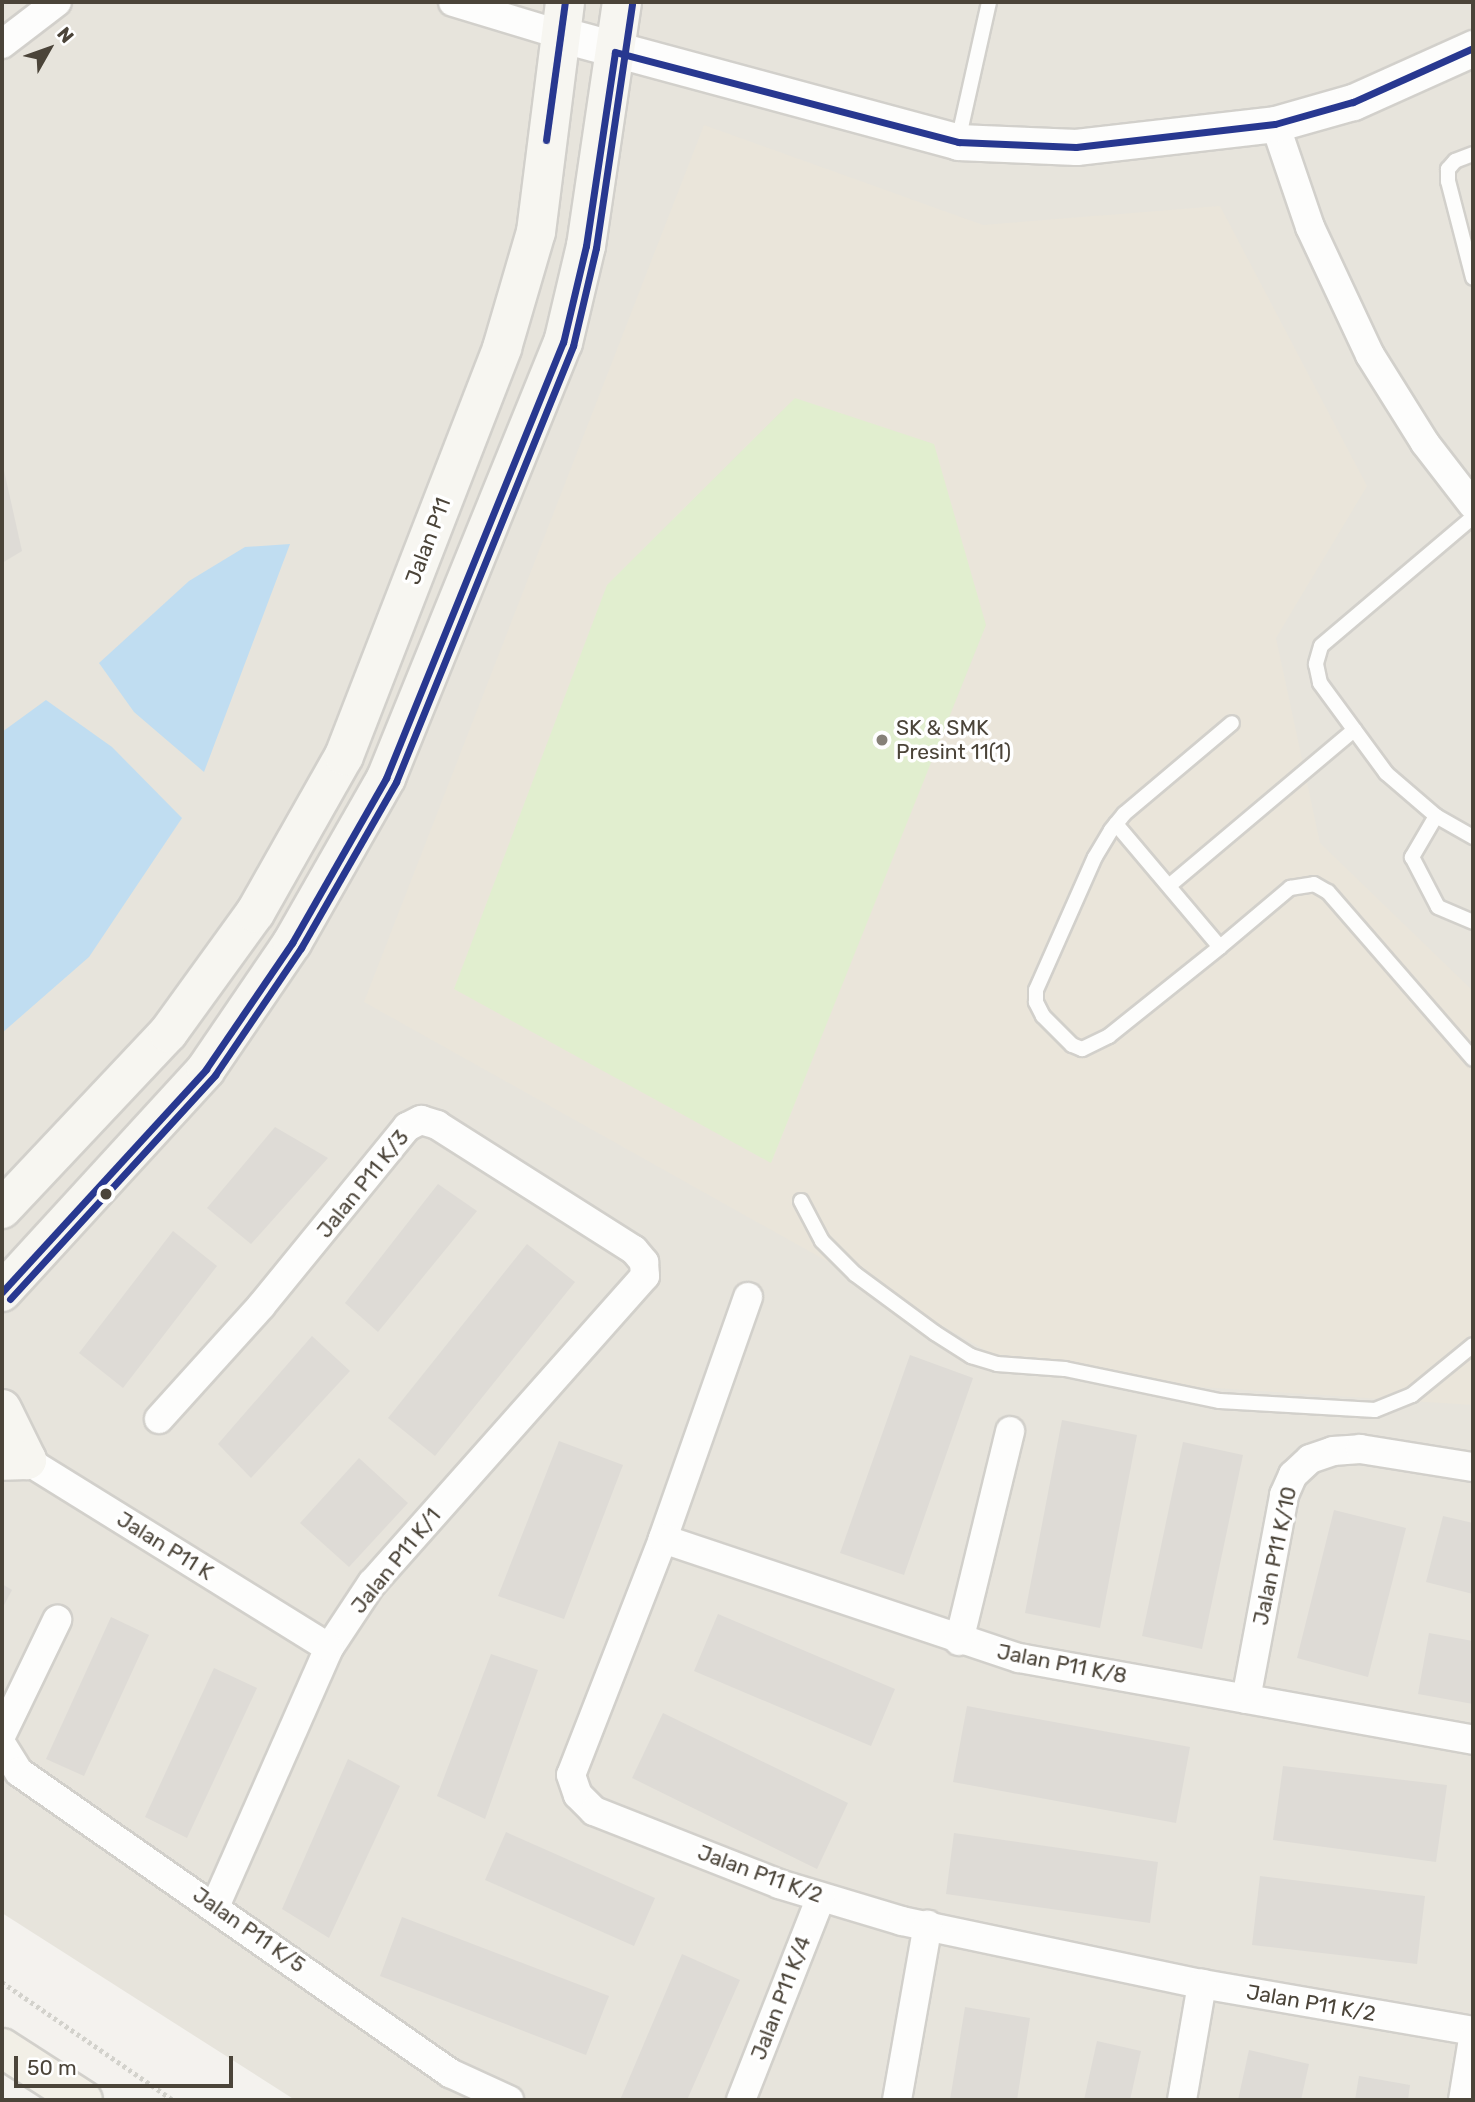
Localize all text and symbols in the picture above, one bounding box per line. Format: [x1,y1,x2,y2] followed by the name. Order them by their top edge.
[14,14,84,84] north arrow
[52,23,79,48] text: N
[400,494,456,588] street label: Jalan P11
[896,715,1011,765] place label: SK & SMK Presint 11(1)
[874,732,890,748] marker: SK & SMK Presint 11(1)
[312,1125,414,1243] street label: Jalan P11 K/3
[99,1187,113,1201] unlabelled marker
[1248,1484,1302,1628] street label: Jalan P11 K/10
[346,1503,446,1619] street label: Jalan P11 K/1
[112,1507,218,1585] street label: Jalan P11 K
[995,1639,1129,1689] street label: Jalan P11 K/8
[694,1840,826,1908] street label: Jalan P11 K/2
[188,1882,310,1978] street label: Jalan P11 K/5
[746,1933,816,2063] street label: Jalan P11 K/4
[1244,1979,1378,2027] street label: Jalan P11 K/2
[18,2042,236,2086] scale bar
[27,2055,77,2080] text: 50 m

